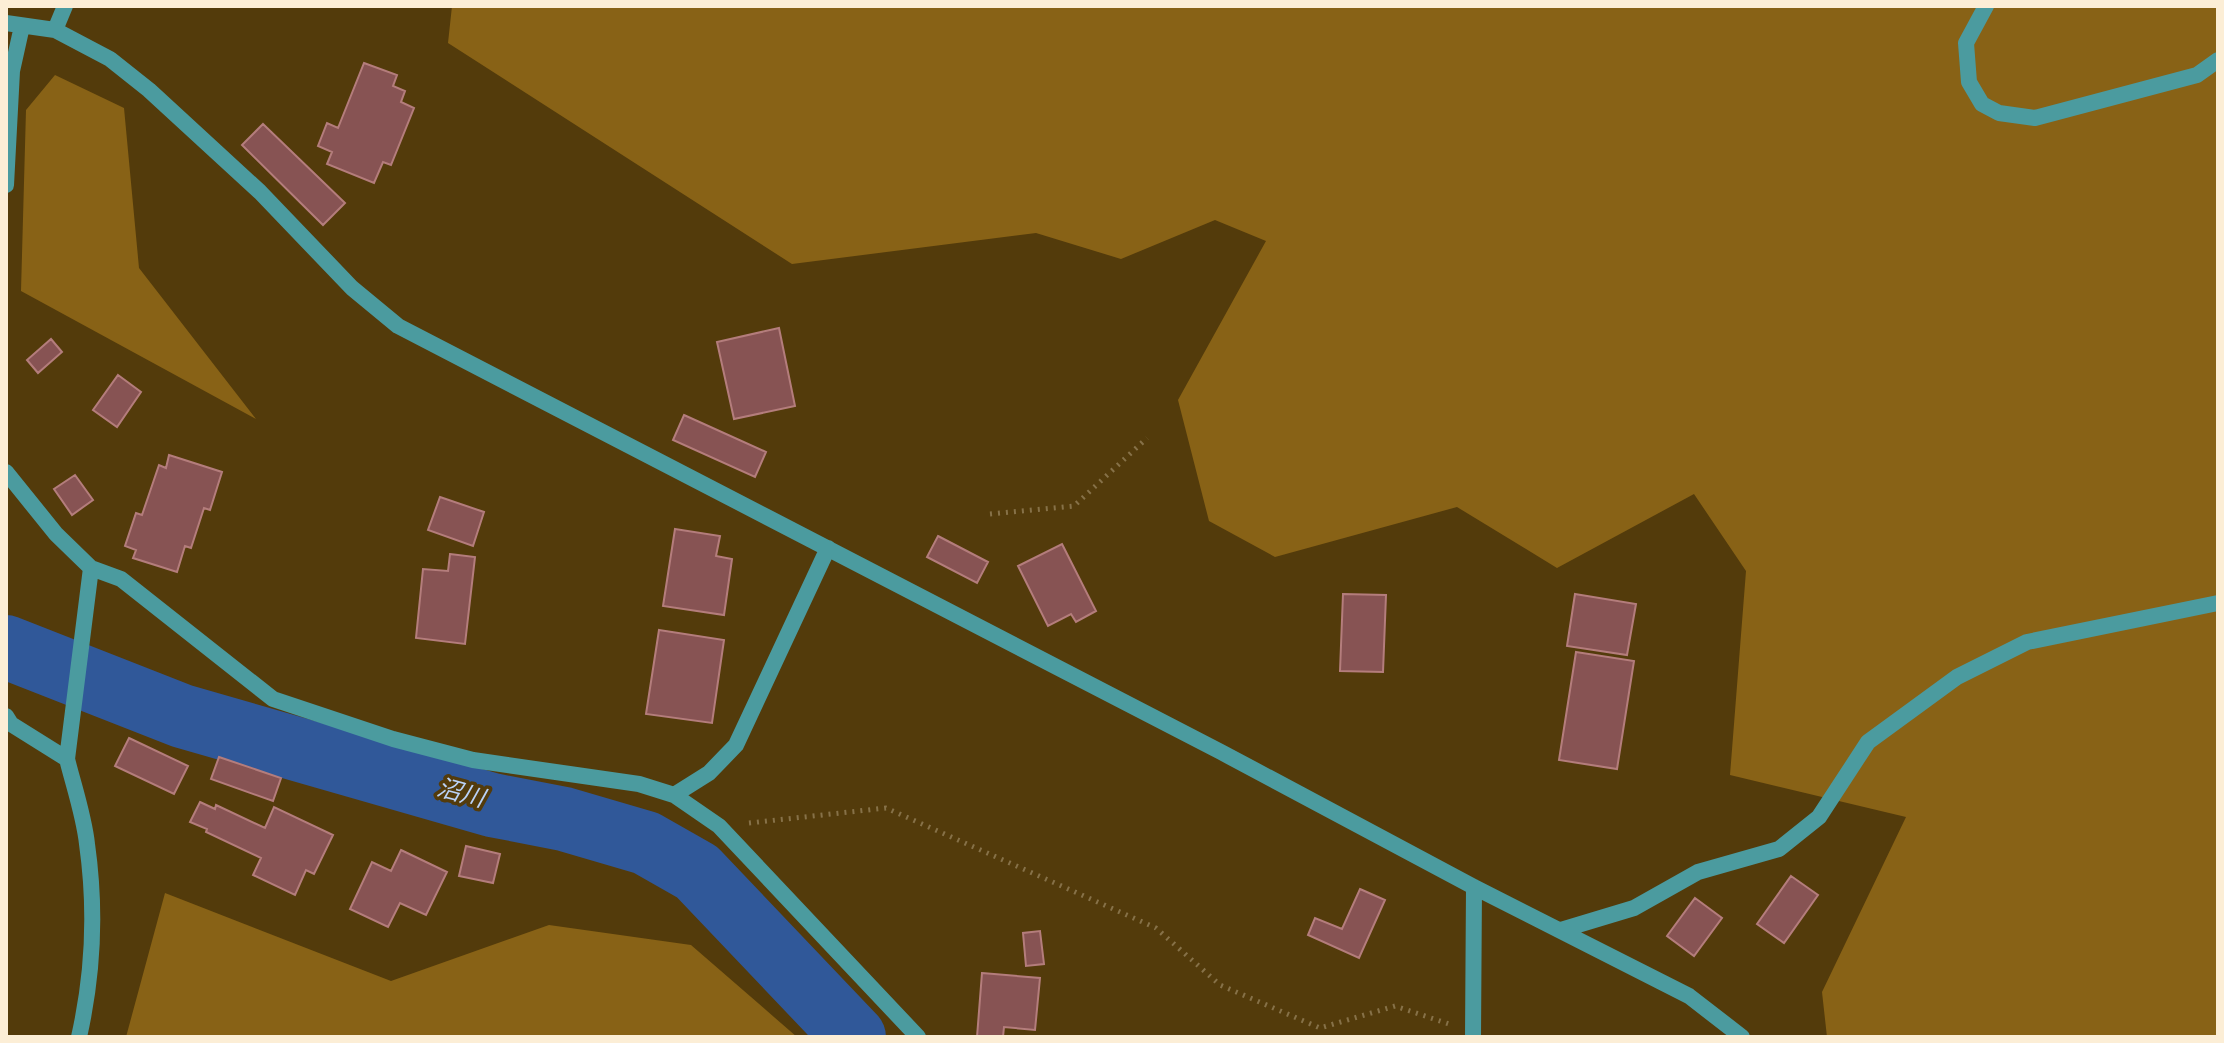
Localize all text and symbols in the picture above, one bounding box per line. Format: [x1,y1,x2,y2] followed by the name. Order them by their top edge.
[434,771,491,813] water label: 沼川

